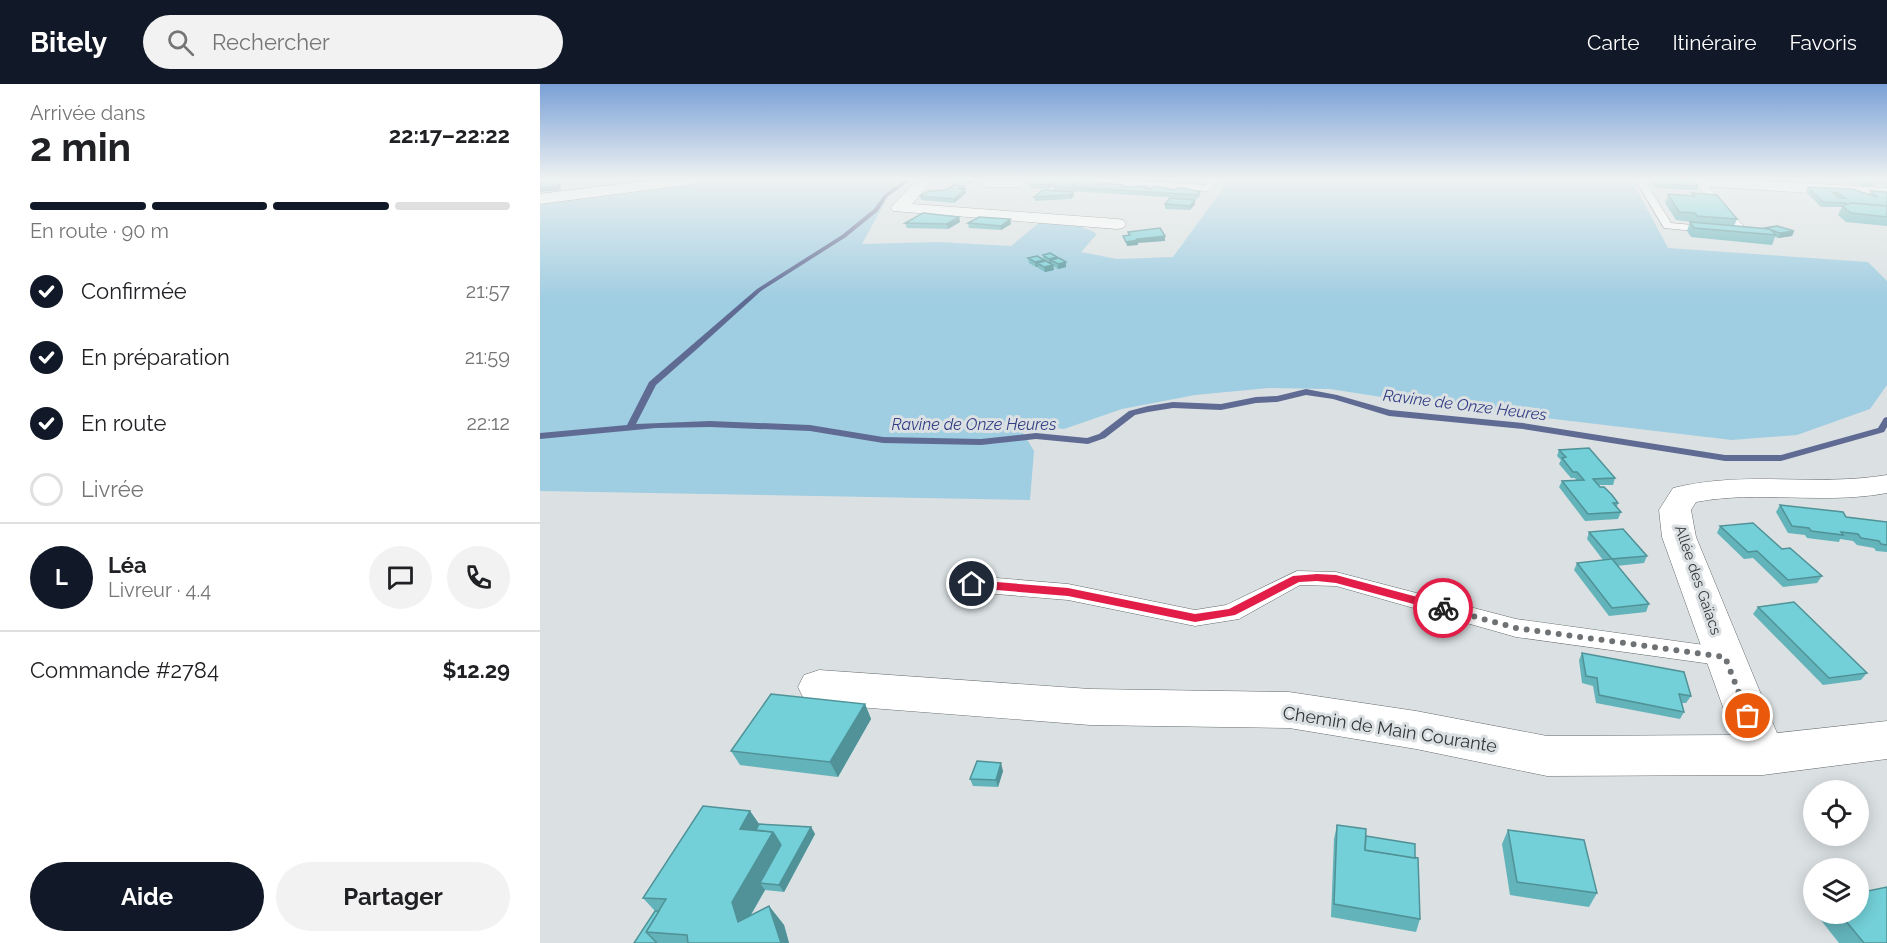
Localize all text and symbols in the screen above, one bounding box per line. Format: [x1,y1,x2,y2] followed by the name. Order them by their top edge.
[143,15,563,69] search box
[30,26,107,59] text: Bitely
[164,26,197,59] icon: search
[212,29,330,55] text: Rechercher
[1587,30,1639,55] text: Carte
[1672,30,1756,55] text: Itinéraire
[1789,30,1857,55] text: Favoris
[30,101,145,125] text: Arrivée dans
[389,122,510,148] text: 22:17–22:22
[30,124,131,170] text: 2 min
[30,219,169,243] text: En route · 90 m
[30,275,63,308] icon: check
[81,278,187,304] text: Confirmée
[466,279,510,303] text: 21:57
[30,341,63,374] icon: check
[81,344,230,370] text: En préparation
[465,345,510,369] text: 21:59
[1382,386,1548,425] water label: Ravine de Onze Heures
[30,407,63,440] icon: check
[81,410,166,436] text: En route
[466,411,510,435] text: 22:12
[892,415,1057,434] water label: Ravine de Onze Heures
[81,476,144,502] text: Livrée
[1671,523,1725,637] street label: Allée des Gaïacs
[369,546,432,609] button: chat
[447,546,510,609] button: phone
[108,552,147,578] text: Léa
[946,558,997,609] pin
[55,564,68,590] text: L
[955,567,988,600] icon: home
[108,578,211,602] text: Livreur · 4.4
[1413,578,1473,638] courier
[1427,592,1460,625] icon: bike
[30,657,219,683] text: Commande #2784
[442,657,510,683] text: $12.29
[1722,690,1773,741] pin
[1731,699,1764,732] icon: bag
[1281,702,1499,756] street label: Chemin de Main Courante
[1803,780,1869,924] map controls
[1803,780,1869,846] button: locate
[1803,858,1869,924] button: layers
[30,862,264,931] button: Aide
[276,862,510,931] button: Partager

